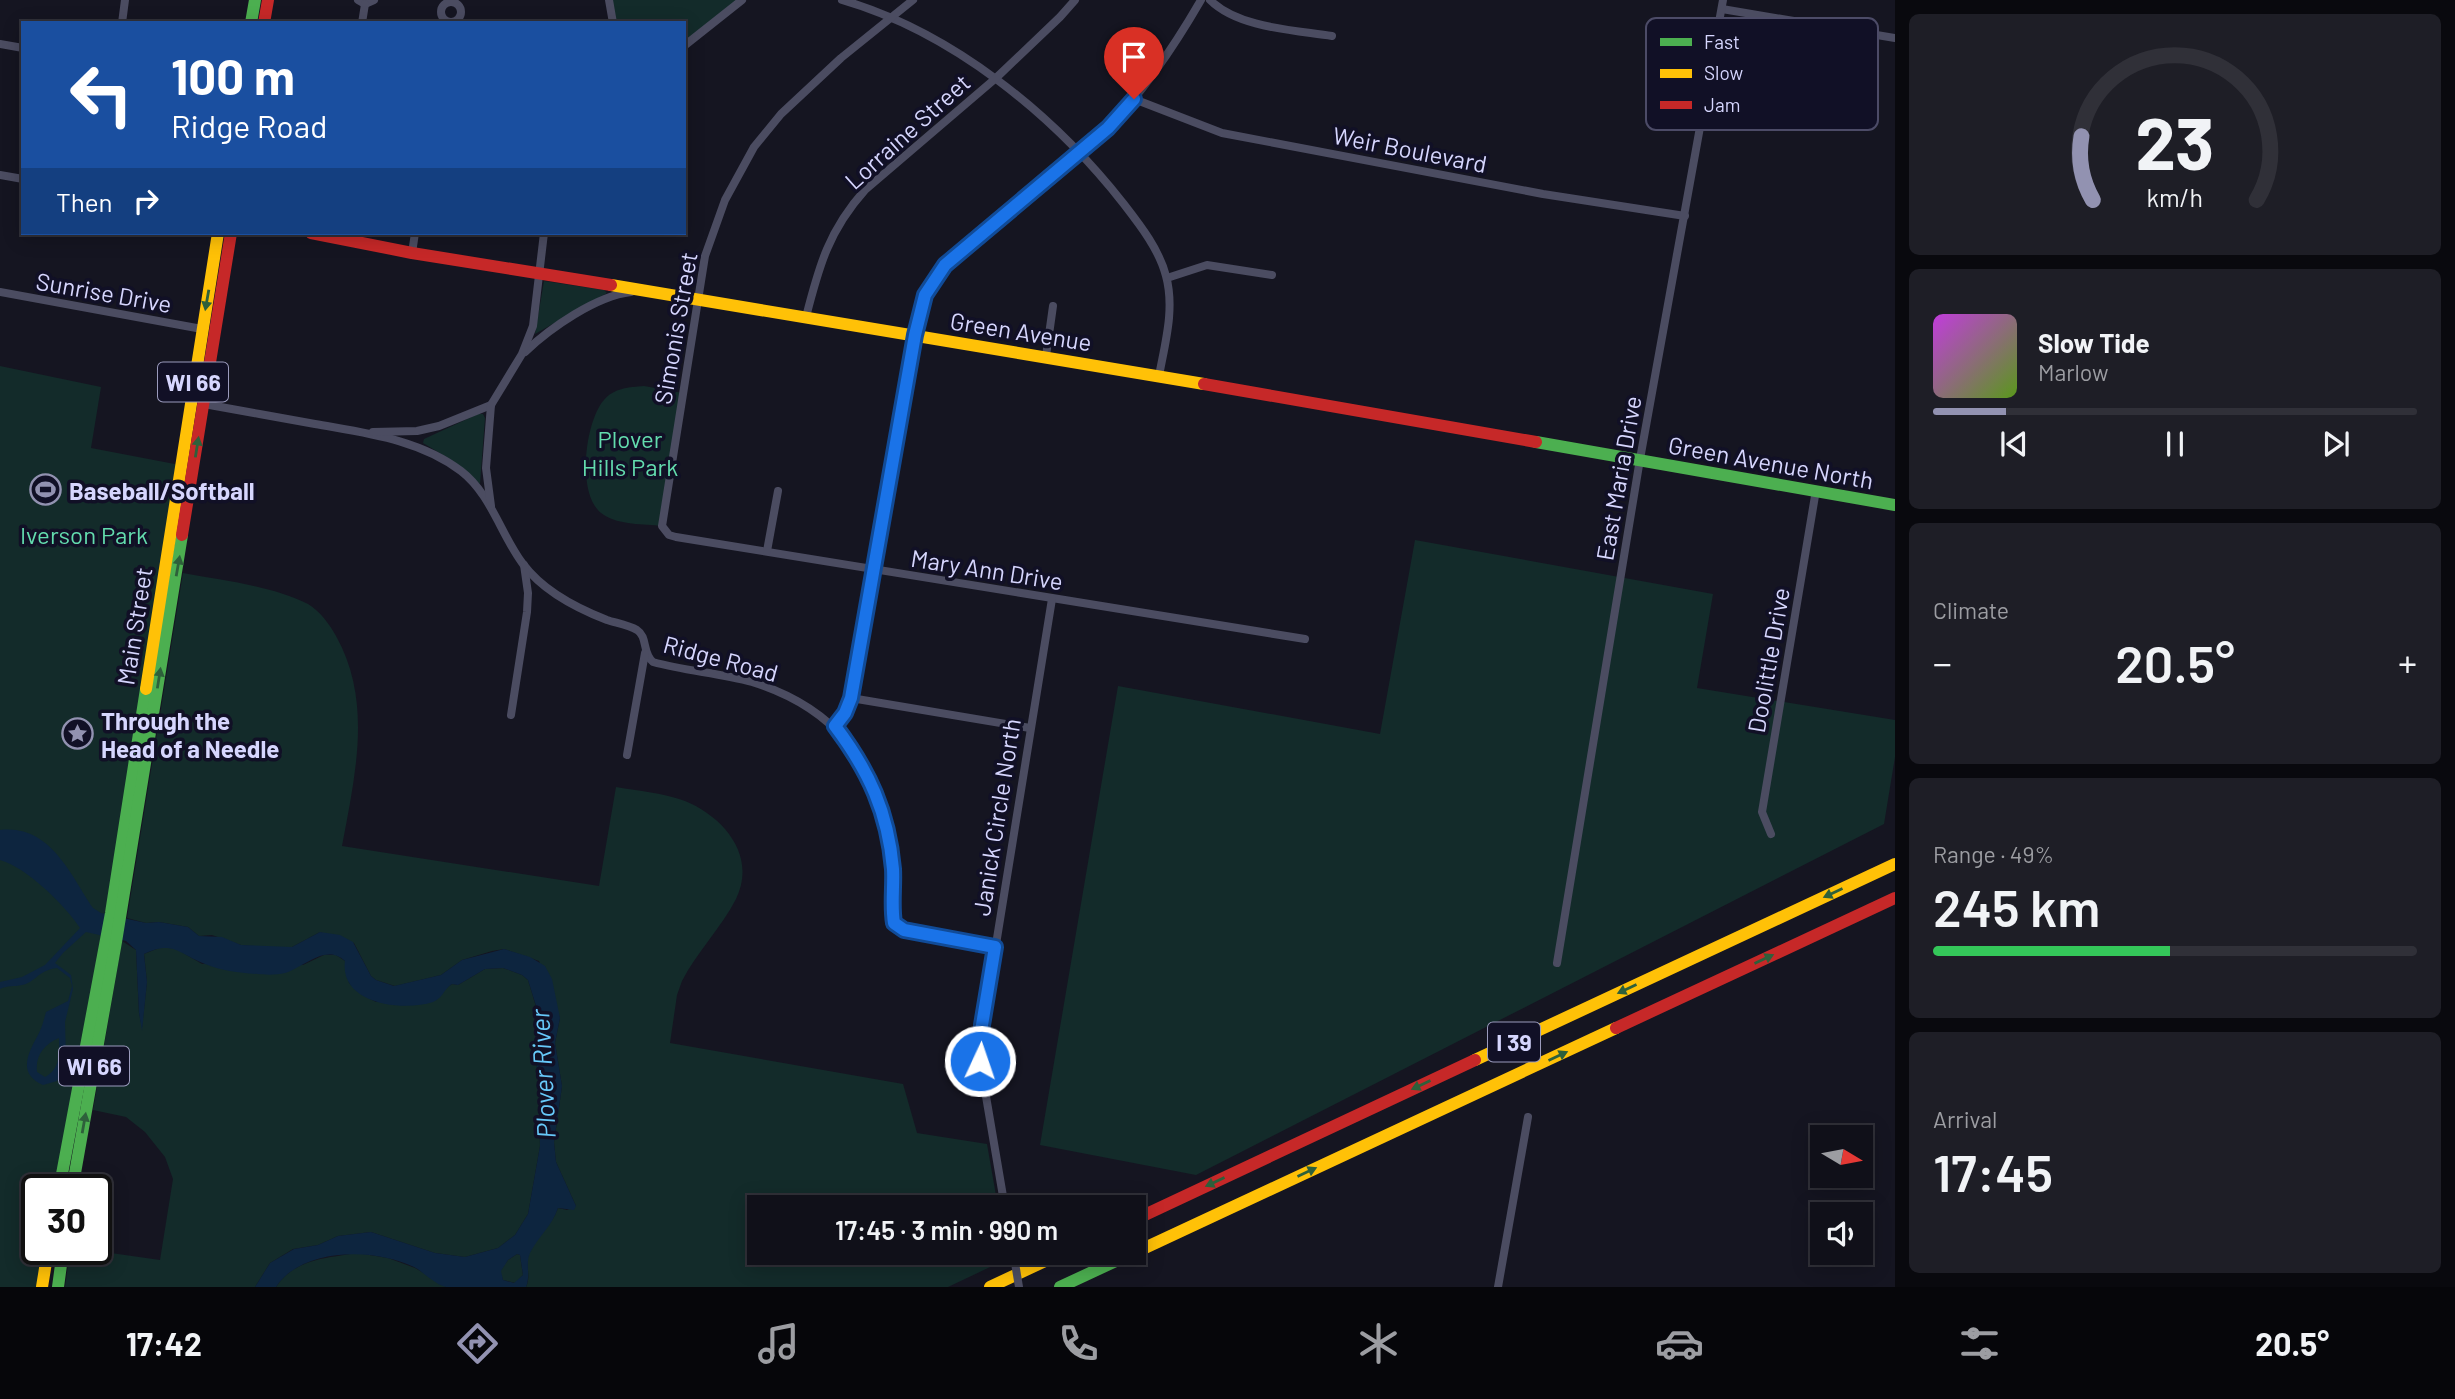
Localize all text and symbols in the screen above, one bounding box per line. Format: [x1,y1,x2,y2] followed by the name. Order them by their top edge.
[1646,18,1878,130] legend
[1104,27,1164,99] pin
[1704,30,1740,53] text: Fast
[1115,38,1153,76] icon: arrive
[171,46,295,105] text: 100 m
[56,49,147,140] icon: left
[1704,61,1743,84] text: Slow
[838,67,976,195] street label: Lorraine Street
[1704,93,1740,116] text: Jam
[2135,98,2215,186] text: 23
[171,106,328,144] text: Ridge Road
[1330,120,1490,178] street label: Weir Boulevard
[127,182,165,220] icon: right
[2147,182,2203,212] text: km/h
[56,186,113,217] text: Then
[647,250,703,406] street label: Simonis Street
[34,266,174,318] street label: Sunrise Drive
[201,289,212,311] one-way arrow
[948,305,1094,357] street label: Green Avenue
[2038,327,2150,358] text: Slow Tide
[2038,358,2109,386] text: Marlow
[158,362,228,402] road number: WI 66
[1589,393,1647,563] street label: East Maria Drive
[582,424,678,481] park label: Plover Hills Park
[1995,425,2033,463] icon: previous
[2156,425,2194,463] icon: pause
[2317,425,2355,463] icon: next
[1666,430,1876,494] street label: Green Avenue North
[192,435,203,457] one-way arrow
[29,473,63,507] sports icon: Baseball/Softball
[69,476,255,505] place label: Baseball/Softball
[20,520,148,549] park label: Iverson Park
[909,543,1065,595] street label: Mary Ann Drive
[173,555,184,577] one-way arrow
[110,565,158,687] street label: Main Street
[1741,585,1795,735] street label: Doolittle Drive
[1933,596,2009,624] text: Climate
[661,629,781,687] street label: Ridge Road
[2115,631,2235,693] text: 20.5°
[1933,639,1952,685] text: −
[2398,639,2417,685] text: +
[154,667,165,689] one-way arrow
[101,706,279,763] place label: Through the Head of a Needle
[966,716,1026,918] street label: Janick Circle North
[61,717,95,751] place icon: Through the Head of a Needle
[1933,840,2054,868] text: Range · 49%
[1933,875,2100,937] text: 245 km
[1823,887,1843,899] one-way arrow
[1754,953,1774,965] one-way arrow
[1617,983,1637,995] one-way arrow
[523,1008,561,1139] water label: Plover River
[1488,1023,1540,1062] road number: I 39
[943,1024,1017,1098] position arrow
[59,1046,129,1086] road number: WI 66
[1548,1050,1568,1062] one-way arrow
[1411,1080,1431,1091] one-way arrow
[1933,1105,1997,1133] text: Arrival
[79,1112,90,1134] one-way arrow
[1810,1125,1872,1188] north arrow
[1810,1125,1873,1265] map controls
[1933,1140,2053,1202] text: 17:45
[1297,1166,1317,1178] one-way arrow
[21,1174,112,1265] speed limit sign: 30
[1205,1176,1225,1188] one-way arrow
[1810,1202,1873,1265] button: sound
[835,1214,1058,1245] text: 17:45 · 3 min · 990 m
[453,1319,502,1368] icon: directions
[754,1319,803,1368] icon: music
[1054,1319,1103,1368] icon: phone
[1354,1319,1403,1368] icon: climate
[1655,1319,1704,1368] icon: car
[1955,1319,2004,1368] icon: filters
[126,1324,202,1362] text: 17:42
[2255,1324,2329,1362] text: 20.5°

